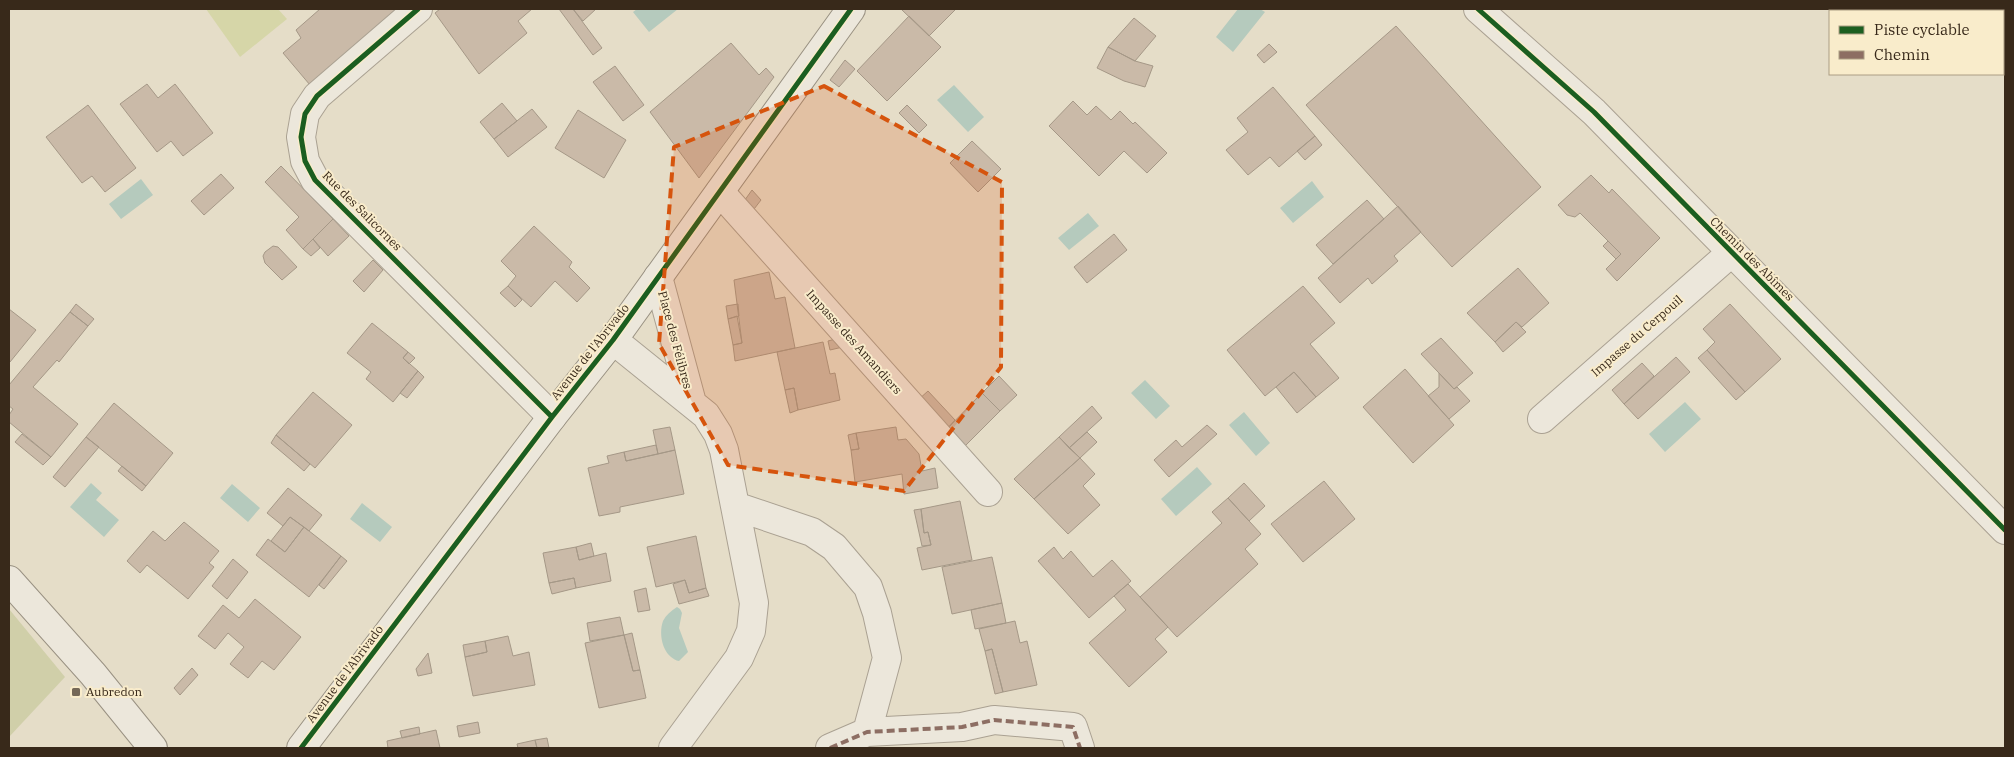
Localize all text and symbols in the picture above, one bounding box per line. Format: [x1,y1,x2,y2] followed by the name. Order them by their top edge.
[1829,10,2004,75] legend
[1874,20,1970,39] text: Piste cyclable
[1874,45,1930,64] text: Chemin
[320,168,405,254] street label: Rue des Salicornes
[1707,214,1798,304] street label: Chemin des Abîmes
[803,286,905,397] street label: Impasse des Amandiers
[655,289,696,391] street label: Place des Félibres
[1588,292,1686,379] street label: Impasse du Cerpouil
[547,300,632,403] street label: Avenue de l'Abrivado
[303,622,386,725] street label: Avenue de l'Abrivado
[86,684,143,699] place label: Aubredon
[70,686,82,698] marker: Aubredon

